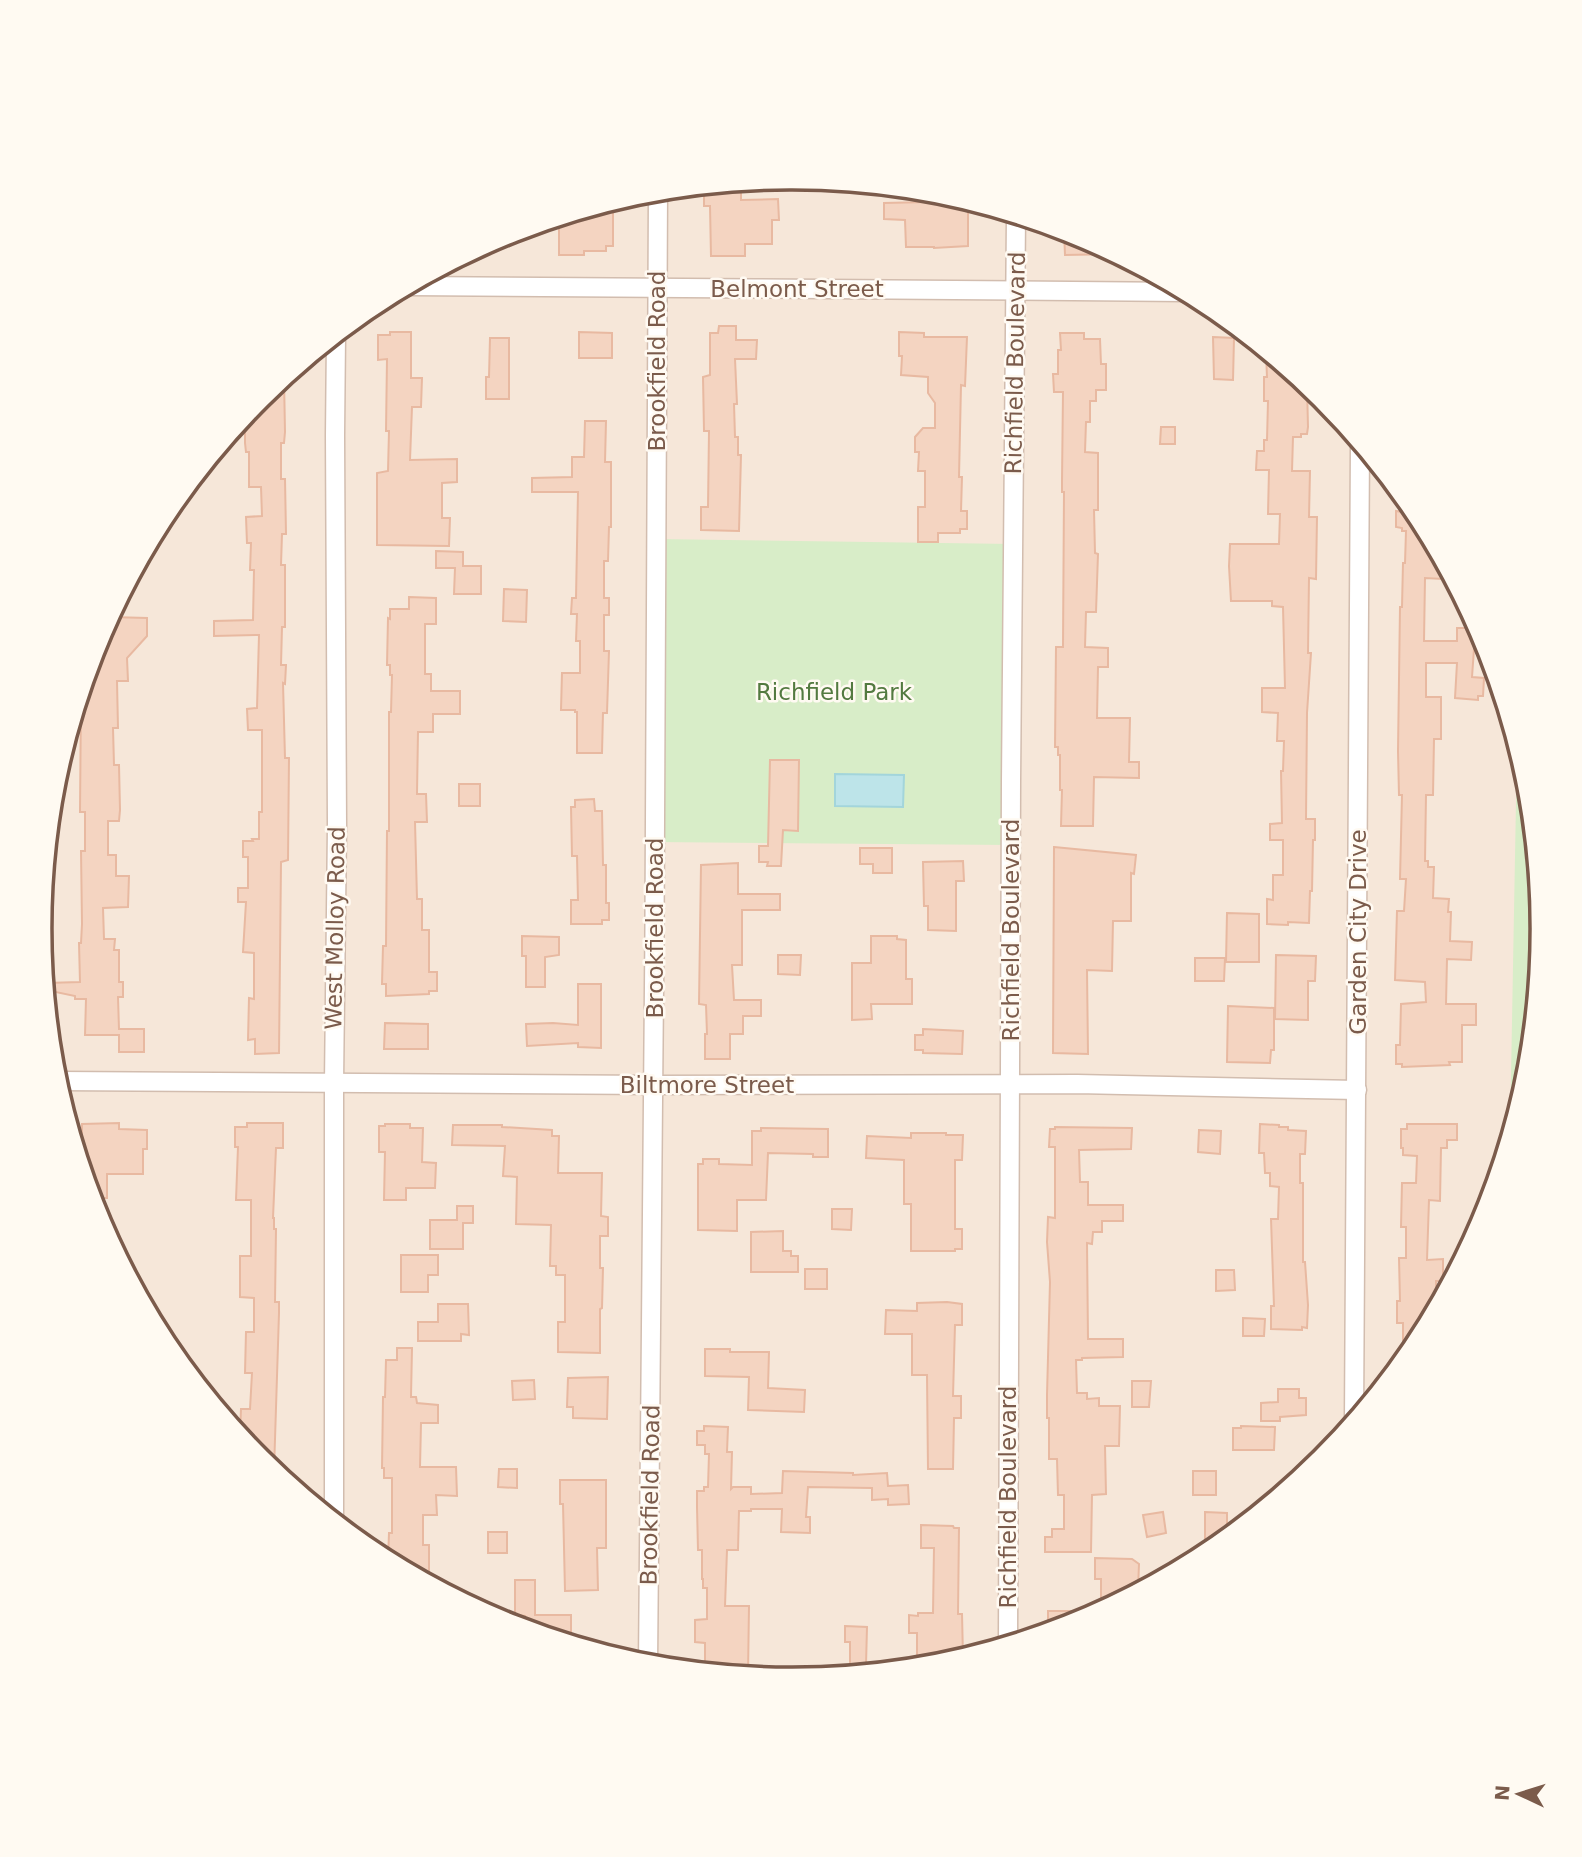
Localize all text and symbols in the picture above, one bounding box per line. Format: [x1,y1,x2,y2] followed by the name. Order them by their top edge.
[1000,251,1030,475] street label: Richfield Boulevard
[644,271,670,451] street label: Brookfield Road
[710,276,884,302] street label: Belmont Street
[756,679,913,705] park label: Richfield Park
[998,819,1024,1041] street label: Richfield Boulevard
[320,826,350,1030] street label: West Molloy Road
[1345,829,1371,1035] street label: Garden City Drive
[642,838,668,1018] street label: Brookfield Road
[620,1072,794,1098] street label: Biltmore Street
[995,1386,1021,1608] street label: Richfield Boulevard
[635,1404,665,1586] street label: Brookfield Road
[1484,1759,1554,1829] north arrow
[1491,1784,1514,1802] text: N

